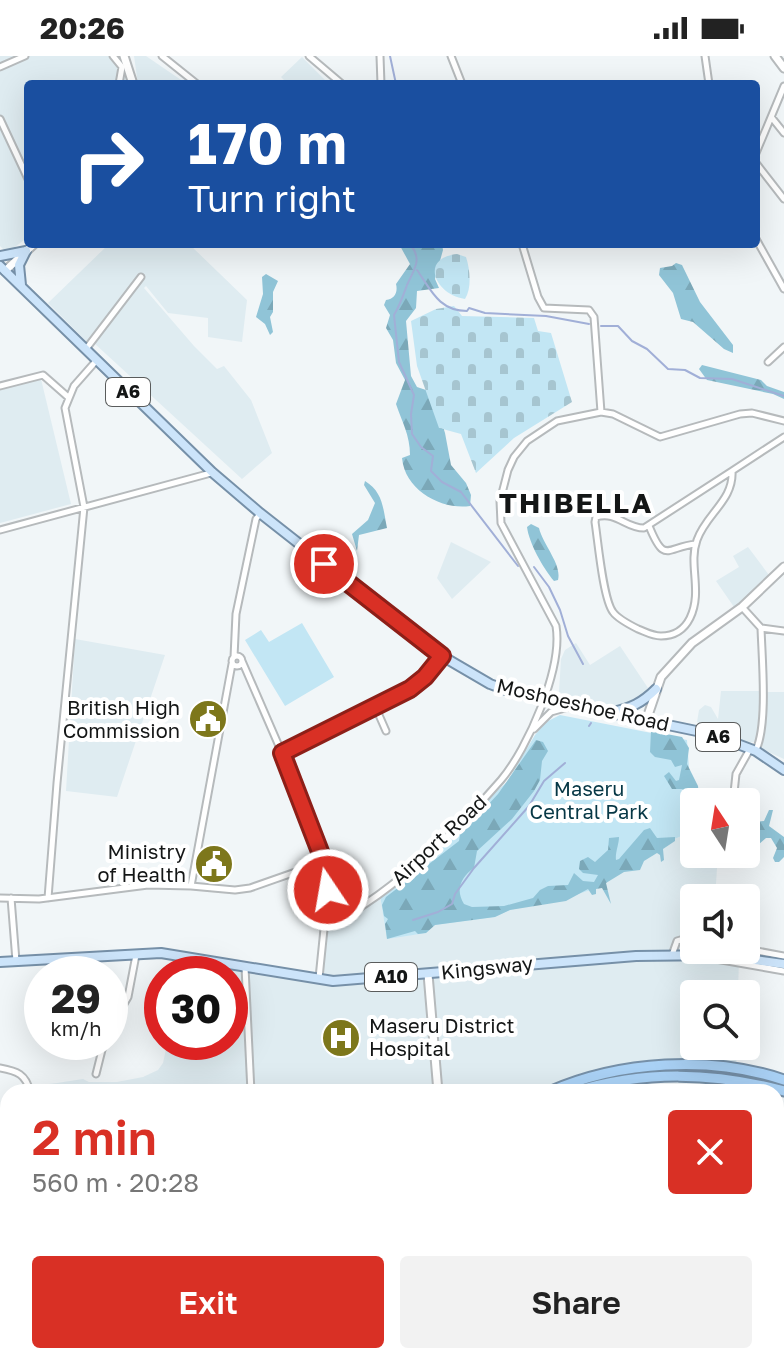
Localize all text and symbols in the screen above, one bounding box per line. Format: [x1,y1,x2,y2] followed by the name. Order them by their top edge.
[40,10,125,46] text: 20:26
[188,109,347,176] text: 170 m
[56,112,160,216] icon: right
[188,177,356,220] text: Turn right
[106,378,150,406] road number: A6
[499,486,653,519] district label: THIBELLA
[290,530,358,598] pin
[302,542,346,586] icon: arrive
[495,673,672,736] street label: Moshoeshoe Road
[63,695,180,742] place label: British High Commission
[187,698,229,740] public building icon: British High Commission
[696,723,740,751] road number: A6
[530,776,648,823] park label: Maseru Central Park
[680,788,760,868] north arrow
[680,788,760,1060] map controls
[386,789,491,889] street label: Airport Road
[98,839,186,886] place label: Ministry of Health
[193,843,235,885] public building icon: Ministry of Health
[286,848,370,932] position arrow
[680,884,760,964] button: sound
[440,950,534,984] street label: Kingsway
[144,956,248,1060] speed limit sign: 30
[365,963,417,991] road number: A10
[51,974,101,1022] text: 29
[680,980,760,1060] button: search
[369,1013,515,1060] place label: Maseru District Hospital
[51,1016,101,1040] text: km/h
[320,1017,362,1059] hospital icon: Maseru District Hospital
[32,1108,157,1166] text: 2 min
[668,1110,752,1194] button: close
[32,1167,199,1198] text: 560 m · 20:28
[32,1256,384,1348] button: Exit
[400,1256,752,1348] button: Share

